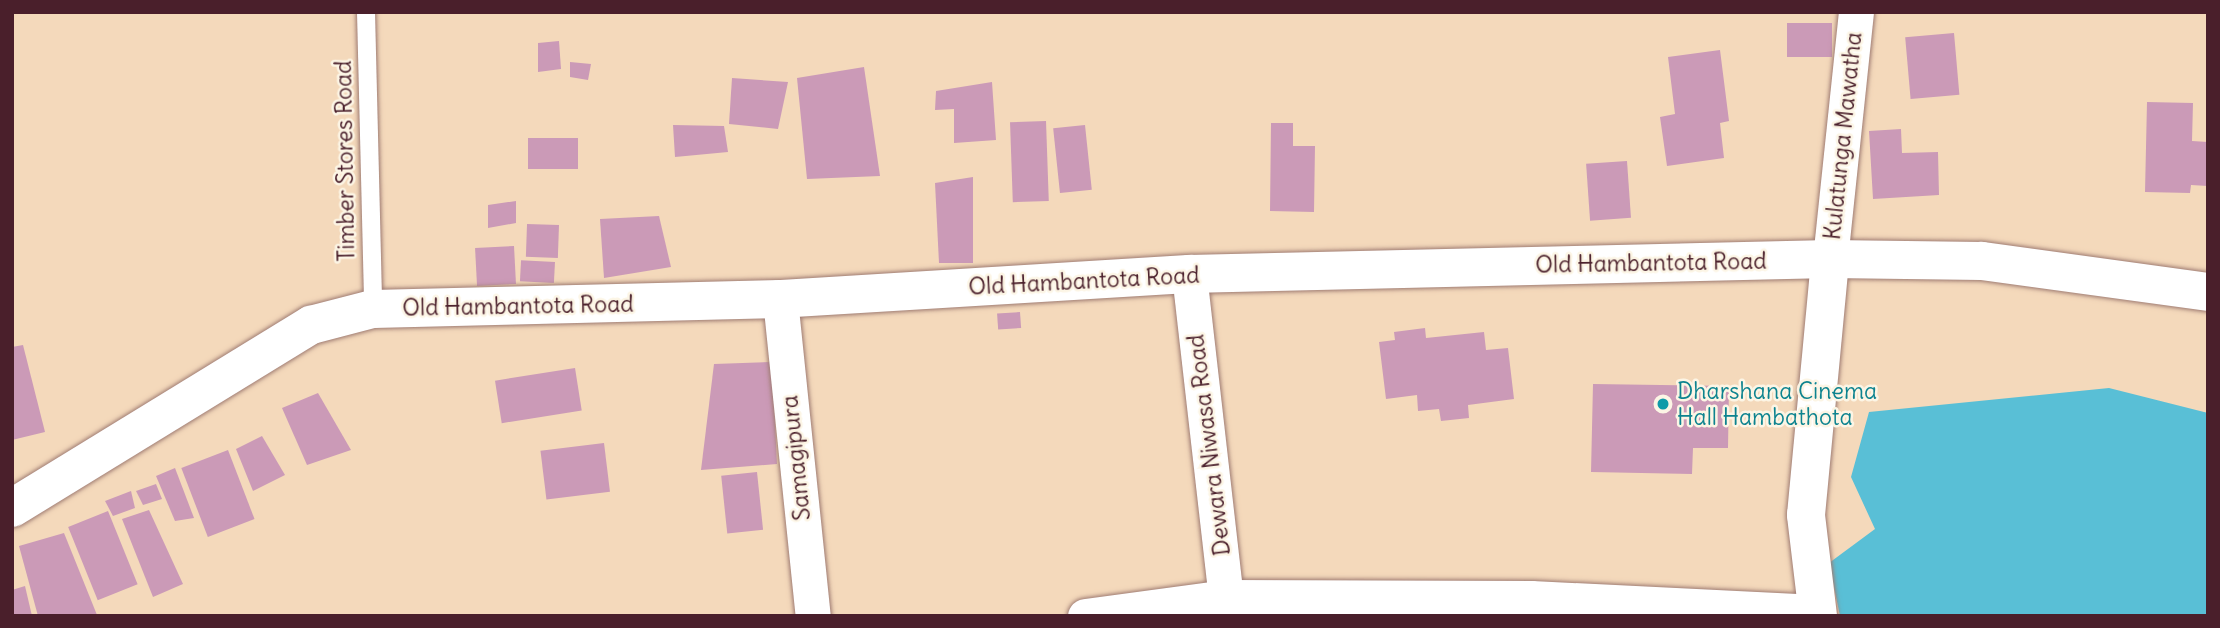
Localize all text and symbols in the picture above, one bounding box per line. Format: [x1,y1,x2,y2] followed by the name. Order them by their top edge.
[1818,31,1868,241] street label: Kulatunga Mawatha
[329,60,361,262] street label: Timber Stores Road
[1535,247,1767,279] street label: Old Hambantota Road
[968,261,1200,301] street label: Old Hambantota Road
[402,290,634,322] street label: Old Hambantota Road
[1182,333,1236,557] street label: Dewara Niwasa Road
[1677,377,1877,431] place label: Dharshana Cinema Hall Hambathota
[776,394,816,522] street label: Samagipura
[1655,396,1671,412] marker: Dharshana Cinema Hall Hambathota

